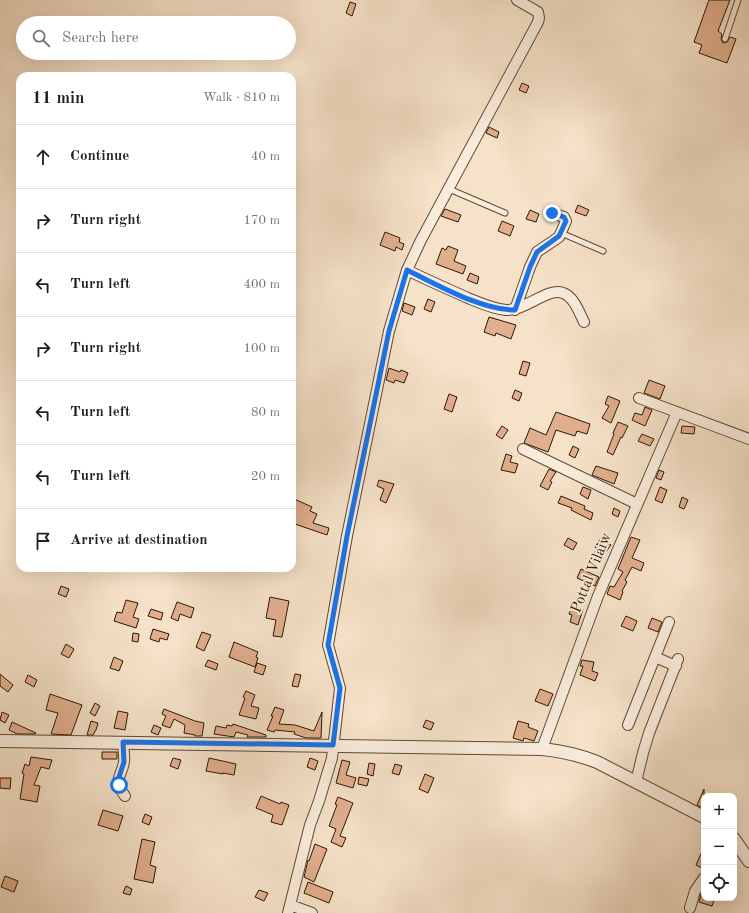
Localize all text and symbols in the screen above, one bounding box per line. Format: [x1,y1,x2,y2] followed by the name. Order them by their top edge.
[16,16,296,60] search box
[30,27,52,49] icon: search
[62,31,139,46] text: Search here
[32,90,85,107] text: 11 min
[203,91,280,104] text: Walk · 810 m
[32,146,54,168] icon: ahead
[70,149,129,164] text: Continue
[251,150,280,163] text: 40 m
[543,204,561,222] route end
[32,210,54,232] icon: right
[70,213,141,228] text: Turn right
[243,214,280,227] text: 170 m
[32,274,54,296] icon: left
[70,277,130,292] text: Turn left
[243,278,280,291] text: 400 m
[32,338,54,360] icon: right
[70,341,141,356] text: Turn right
[243,342,280,355] text: 100 m
[32,402,54,424] icon: left
[70,405,130,420] text: Turn left
[251,406,280,419] text: 80 m
[32,466,54,488] icon: left
[70,469,130,484] text: Turn left
[251,470,280,483] text: 20 m
[32,530,54,552] icon: arrive
[569,530,615,615] street label: Pottal Vilaiw
[70,533,208,548] text: Arrive at destination
[110,776,128,794] route start
[701,793,737,901] map controls
[701,793,737,829] button: +
[701,829,737,865] button: −
[701,865,737,901] button: locate

